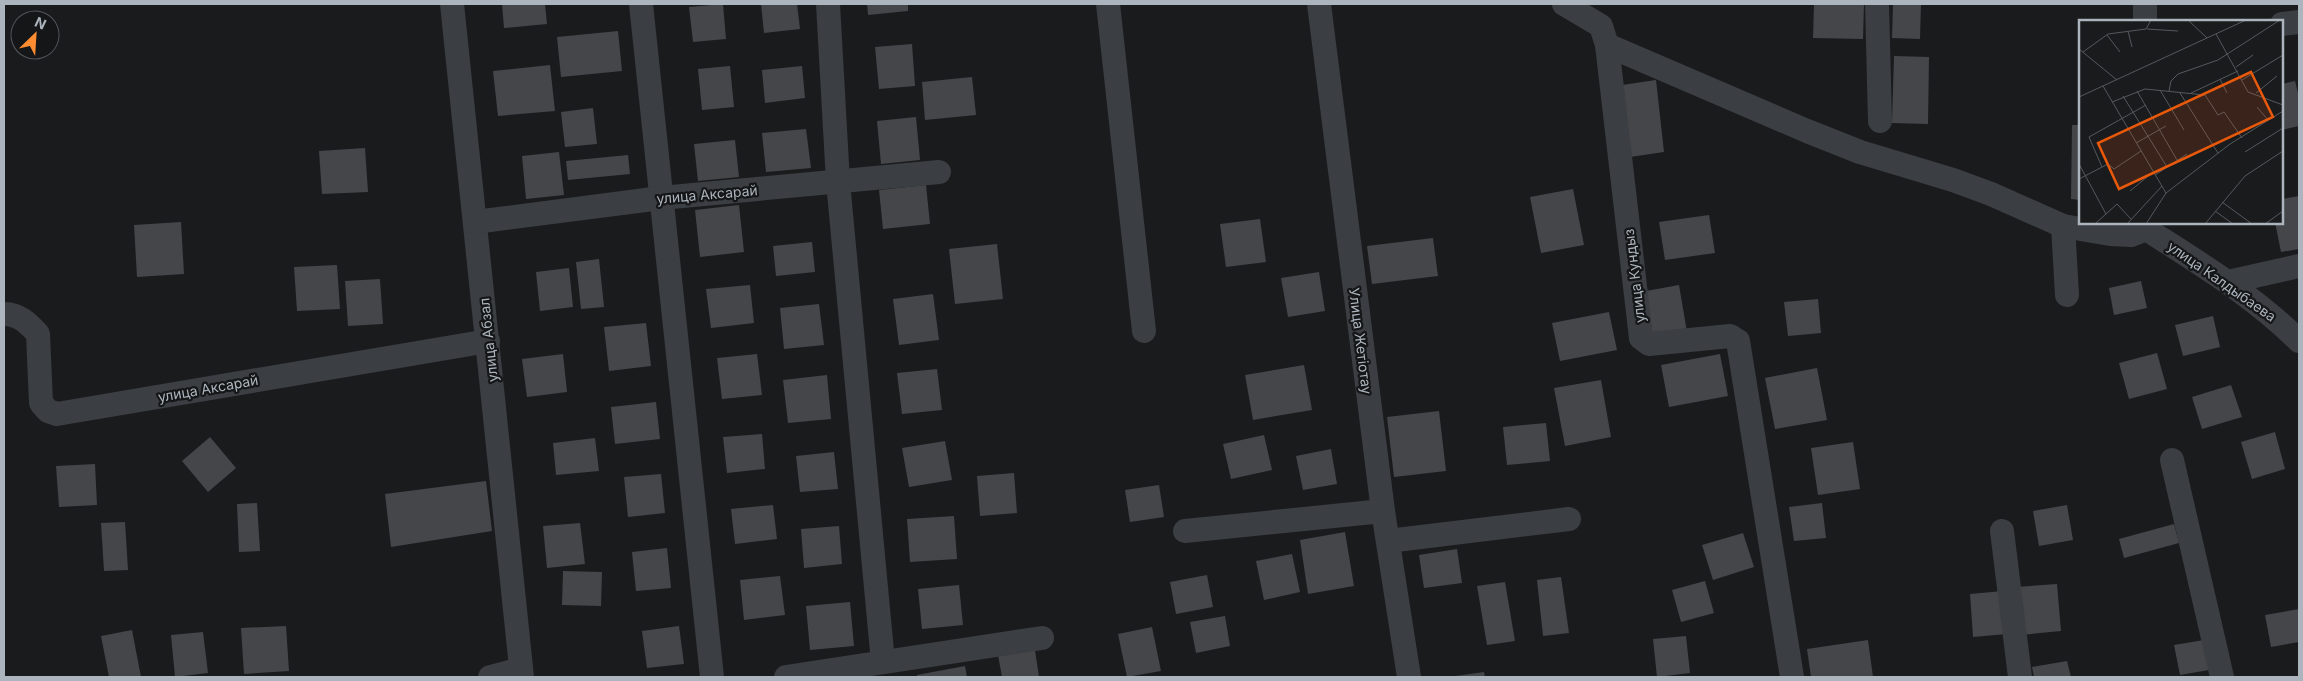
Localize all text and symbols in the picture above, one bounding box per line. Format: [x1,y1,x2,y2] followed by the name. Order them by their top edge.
[10,10,60,60] north arrow
[32,13,49,33] text: N
[2079,20,2283,224] inset map
[656,181,758,207] street label: улица Аксарай
[1620,228,1648,324] street label: улица Кундыз
[2165,237,2279,325] street label: улица Калдыбаева
[1346,287,1376,395] street label: Улица Жетіотау
[475,297,501,383] street label: улица Абзал
[157,371,259,405] street label: улица Аксарай

